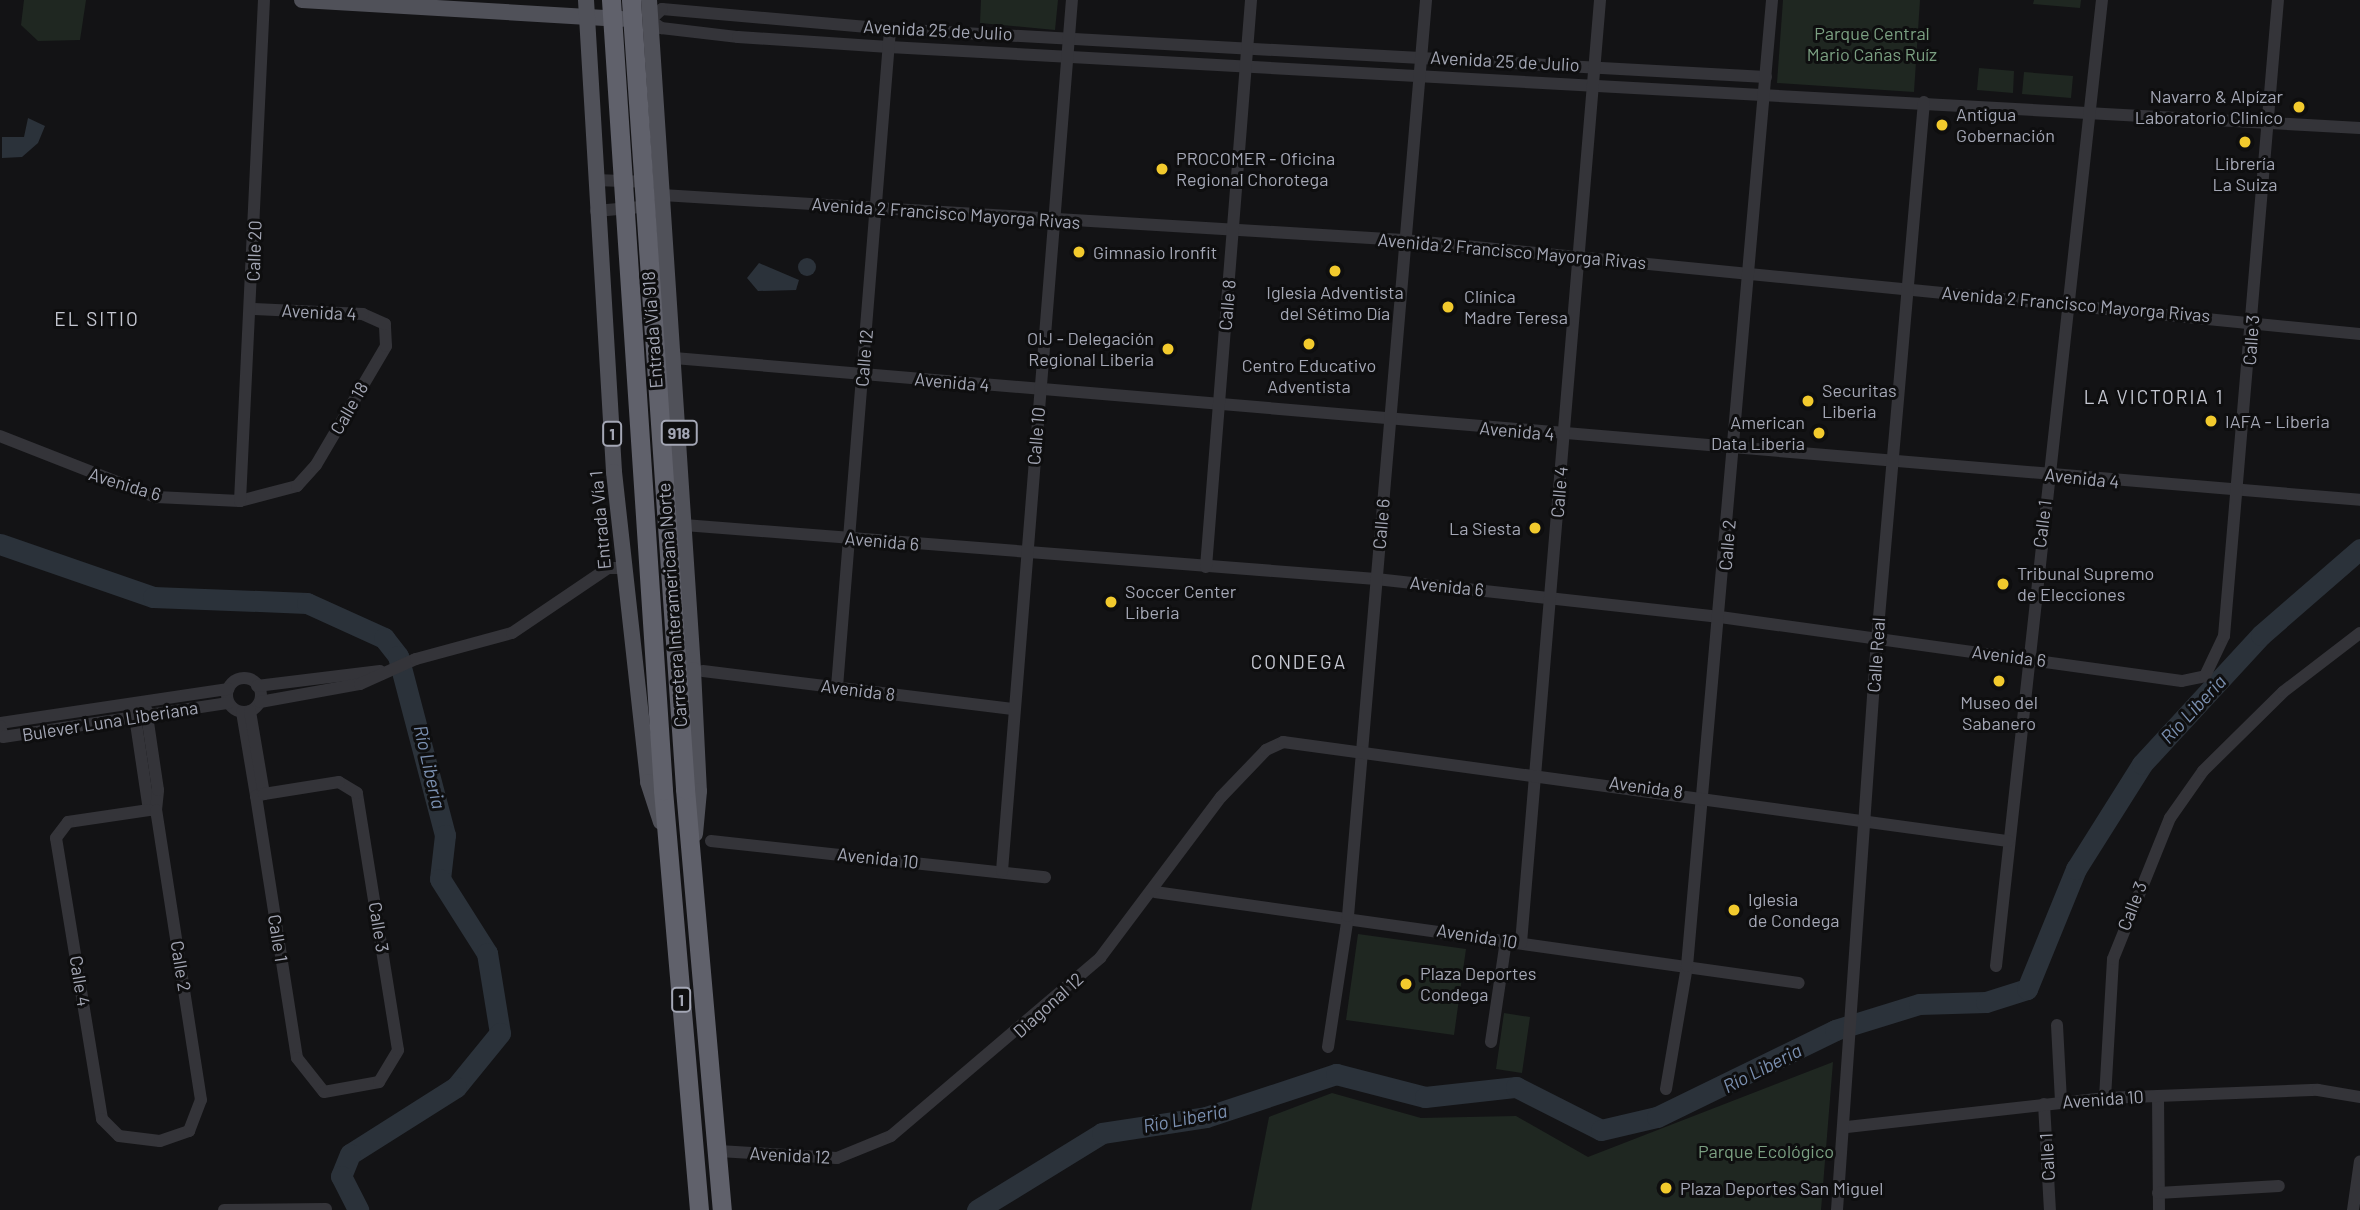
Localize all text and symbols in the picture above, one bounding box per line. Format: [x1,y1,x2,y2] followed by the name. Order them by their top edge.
[863,15,1013,45] street label: Avenida 25 de Julio
[1807,23,1937,66] park label: Parque Central Mario Cañas Ruíz
[1430,46,1580,76] street label: Avenida 25 de Julio
[2135,86,2283,128] place label: Navarro & Alpízar Laboratorio Clinico
[2289,97,2309,117] marker: Navarro & Alpízar Laboratorio Clinico
[1956,104,2055,146] place label: Antigua Gobernación
[1934,117,1950,133] marker: Antigua Gobernación
[2237,134,2253,150] marker: Librería La Suiza
[1176,148,1335,190] place label: PROCOMER - Oficina Regional Chorotega
[2213,153,2277,196] place label: Librería La Suiza
[1154,161,1170,177] marker: PROCOMER - Oficina Regional Chorotega
[811,193,1081,233] street label: Avenida 2 Francisco Mayorga Rivas
[242,220,266,282] street label: Calle 20
[1377,229,1647,273] street label: Avenida 2 Francisco Mayorga Rivas
[1093,241,1217,263] place label: Gimnasio Ironfit
[1071,244,1087,260] marker: Gimnasio Ironfit
[1327,263,1343,279] marker: Iglesia Adventista del Sétimo Día
[637,271,667,389] street label: Entrada Vía 918
[1214,279,1240,331] street label: Calle 8
[1266,282,1404,324] place label: Iglesia Adventista del Sétimo Día
[1941,282,2211,326] street label: Avenida 2 Francisco Mayorga Rivas
[1464,286,1568,328] place label: Clínica Madre Teresa
[1438,297,1458,317] marker: Clínica Madre Teresa
[281,299,357,325] street label: Avenida 4
[55,308,139,330] district label: EL SITIO
[2238,314,2264,366] street label: Calle 3
[851,328,877,388] street label: Calle 12
[1027,328,1154,370] place label: OIJ - Delegación Regional Liberia
[1301,336,1317,352] marker: Centro Educativo Adventista
[1160,341,1176,357] marker: OIJ - Delegación Regional Liberia
[1242,355,1376,398] place label: Centro Educativo Adventista
[914,368,990,396] street label: Avenida 4
[325,378,373,438] street label: Calle 18
[1822,380,1897,422] place label: Securitas Liberia
[2085,386,2223,408] district label: LA VICTORIA 1
[1800,393,1816,409] marker: Securitas Liberia
[1023,406,1049,466] street label: Calle 10
[2225,410,2330,432] place label: IAFA - Liberia
[1711,412,1805,454] place label: American Data Liberia
[2203,413,2219,429] marker: IAFA - Liberia
[1479,417,1555,445] street label: Avenida 4
[660,420,698,446] road number: 918
[602,422,622,446] road number: 1
[1811,425,1827,441] marker: American Data Liberia
[86,463,164,505] street label: Avenida 6
[2044,463,2120,493] street label: Avenida 4
[1546,465,1572,519] street label: Calle 4
[585,470,615,570] street label: Entrada Vía 1
[653,482,691,728] street label: Carretera Interamericana Norte
[1368,498,1394,550] street label: Calle 6
[2028,499,2056,549] street label: Calle 1
[1449,517,1521,539] place label: La Siesta
[1714,519,1740,571] street label: Calle 2
[1527,520,1543,536] marker: La Siesta
[844,527,920,555] street label: Avenida 6
[2017,563,2154,606] place label: Tribunal Supremo de Elecciones
[1409,571,1485,601] street label: Avenida 6
[1995,576,2011,592] marker: Tribunal Supremo de Elecciones
[1125,581,1236,624] place label: Soccer Center Liberia
[1103,594,1119,610] marker: Soccer Center Liberia
[1863,617,1889,693] street label: Calle Real
[1971,641,2047,671] street label: Avenida 6
[1252,651,1346,673] district label: CONDEGA
[2156,670,2230,748] water label: Río Liberia
[1991,673,2007,689] marker: Museo del Sabanero
[820,675,896,705] street label: Avenida 8
[1960,692,2038,734] place label: Museo del Sabanero
[20,696,200,746] street label: Bulever Luna Liberiana
[409,723,451,811] water label: Río Liberia
[1608,771,1684,803] street label: Avenida 8
[836,843,920,873] street label: Avenida 10
[2113,878,2151,934] street label: Calle 3
[1748,889,1840,932] place label: Iglesia de Condega
[364,900,394,954] street label: Calle 3
[1726,902,1742,918] marker: Iglesia de Condega
[264,913,292,963] street label: Calle 1
[1435,919,1519,953] street label: Avenida 10
[166,939,196,993] street label: Calle 2
[65,954,95,1008] street label: Calle 4
[1420,963,1536,1006] place label: Plaza Deportes Condega
[1008,968,1088,1042] street label: Diagonal 12
[1398,976,1414,992] marker: Plaza Deportes Condega
[670,988,692,1012] road number: 1
[1719,1038,1805,1098] water label: Río Liberia
[2062,1085,2144,1113] street label: Avenida 10
[1141,1099,1229,1137] water label: Río Liberia
[2035,1133,2059,1181] street label: Calle 1
[1698,1140,1834,1162] park label: Parque Ecológico
[749,1142,831,1168] street label: Avenida 12
[1680,1177,1883,1199] place label: Plaza Deportes San Miguel
[1658,1180,1674,1196] marker: Plaza Deportes San Miguel

